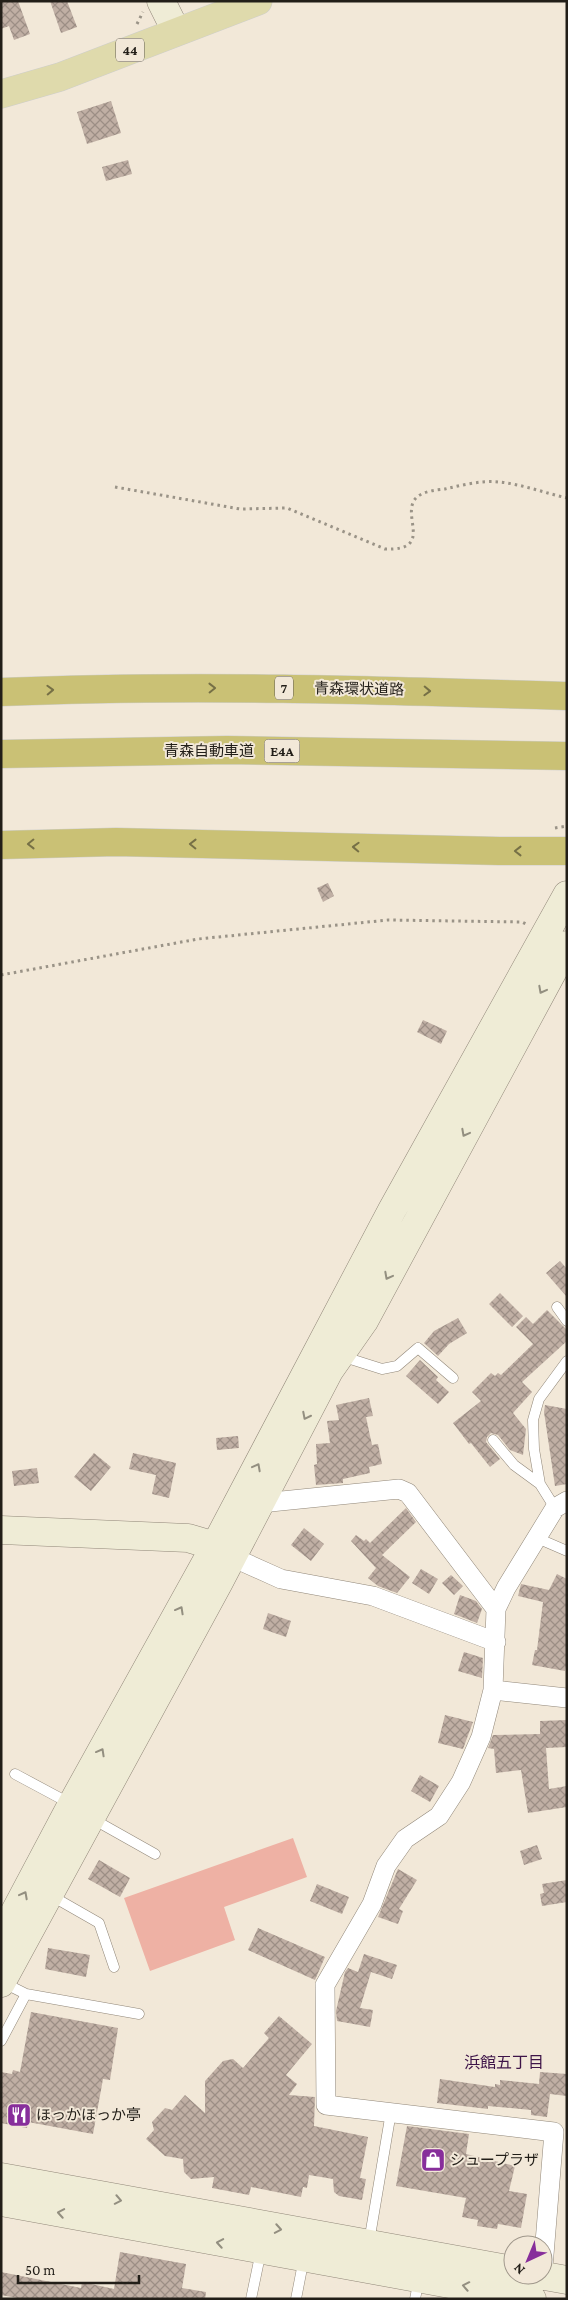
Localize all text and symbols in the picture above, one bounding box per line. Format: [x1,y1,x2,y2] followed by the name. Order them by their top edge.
[116,38,144,62] road number: 44
[275,676,293,700] road number: 7
[314,679,404,698] street label: 青森環状道路
[209,683,217,693] one-way arrow
[46,684,54,695] one-way arrow
[424,686,432,696] one-way arrow
[264,739,300,762] road number: E4A
[164,743,254,759] street label: 青森自動車道
[189,838,197,849] one-way arrow
[26,839,34,849] one-way arrow
[351,842,359,852] one-way arrow
[514,846,522,856] one-way arrow
[538,985,548,994] one-way arrow
[461,1128,471,1137] one-way arrow
[384,1271,394,1280] one-way arrow
[302,1411,312,1420] one-way arrow
[251,1463,261,1472] one-way arrow
[174,1606,184,1615] one-way arrow
[95,1748,105,1757] one-way arrow
[18,1891,28,1900] one-way arrow
[464,2054,544,2071] district label: 浜館五丁目
[6,2102,32,2128] restaurant icon: ほっかほっか亭
[36,2107,141,2123] place label: ほっかほっか亭
[420,2147,446,2173] shop icon: シュープラザ
[450,2152,539,2168] place label: シュープラザ
[113,2194,122,2204] one-way arrow
[56,2209,65,2219] one-way arrow
[273,2223,282,2233] one-way arrow
[503,2235,553,2285] north arrow
[216,2238,225,2248] one-way arrow
[18,2252,139,2284] scale bar
[510,2260,528,2278] text: N
[25,2262,55,2278] text: 50 m
[462,2282,471,2292] one-way arrow

